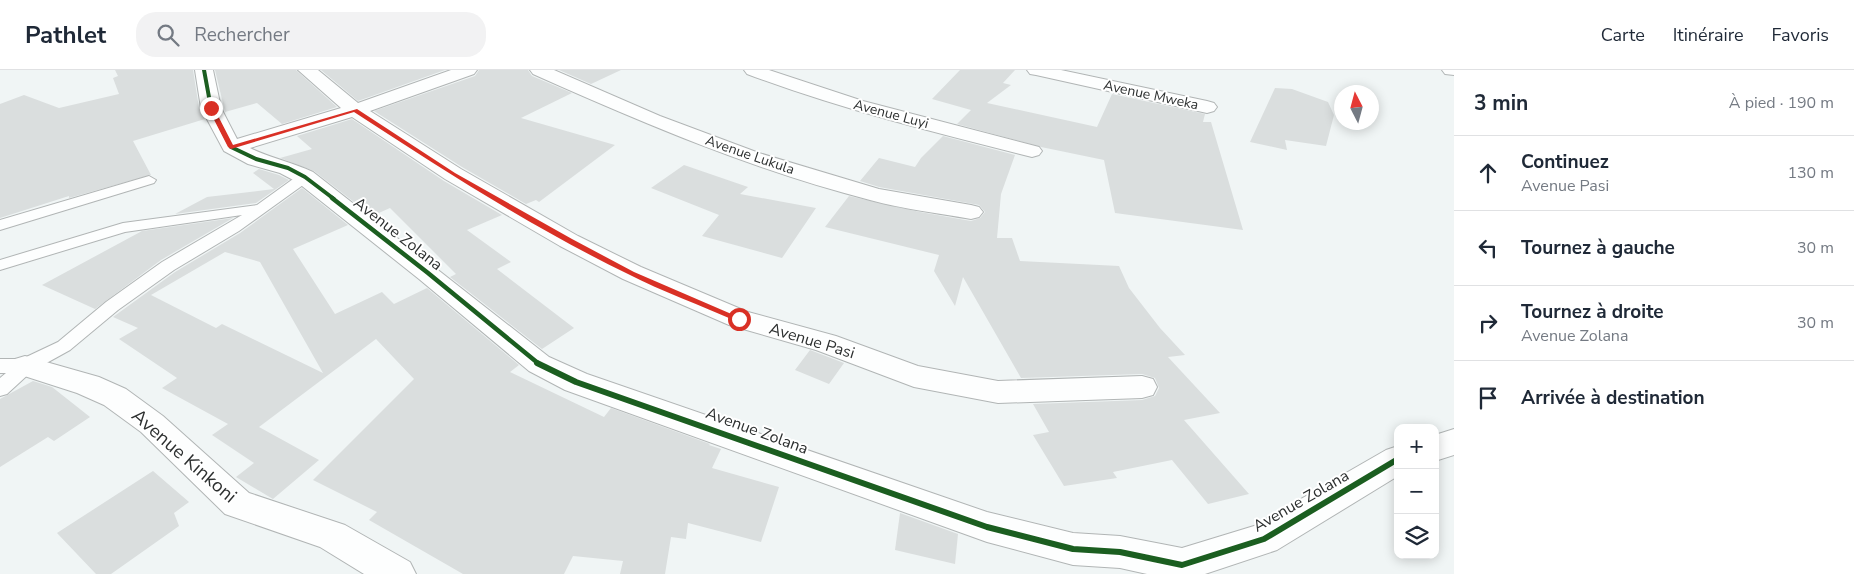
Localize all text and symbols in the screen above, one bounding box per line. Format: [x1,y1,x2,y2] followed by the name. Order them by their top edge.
[136,12,486,57] search box
[25,19,106,51] text: Pathlet
[154,21,182,49] icon: search
[194,22,290,48] text: Rechercher
[1601,23,1645,47] text: Carte
[1673,23,1744,47] text: Itinéraire
[1772,23,1829,47] text: Favoris
[1102,76,1200,114] street label: Avenue Mweka
[1334,85,1379,130] north arrow
[1474,89,1528,117] text: 3 min
[1729,92,1834,114] text: À pied · 190 m
[851,95,931,133] street label: Avenue Luyi
[200,97,223,120] route end
[703,131,797,179] street label: Avenue Lukula
[1521,149,1609,175] text: Continuez
[1474,159,1502,187] icon: ahead
[1787,162,1834,184] text: 130 m
[1521,175,1609,197] text: Avenue Pasi
[349,192,447,276] street label: Avenue Zolana
[1474,234,1502,262] icon: left
[1521,235,1675,261] text: Tournez à gauche
[1797,237,1834,259] text: 30 m
[1521,299,1664,325] text: Tournez à droite
[728,308,751,331] route start
[1474,309,1502,337] icon: right
[1797,312,1834,334] text: 30 m
[767,318,857,364] street label: Avenue Pasi
[1521,325,1628,347] text: Avenue Zolana
[1474,384,1502,412] icon: arrive
[1521,385,1705,411] text: Arrivée à destination
[703,402,811,460] street label: Avenue Zolana
[126,403,242,509] street label: Avenue Kinkoni
[1394,424,1439,559] map controls
[1394,424,1439,469] button: +
[1249,465,1353,537] street label: Avenue Zolana
[1394,469,1439,514] button: −
[1394,514,1439,559] button: layers

